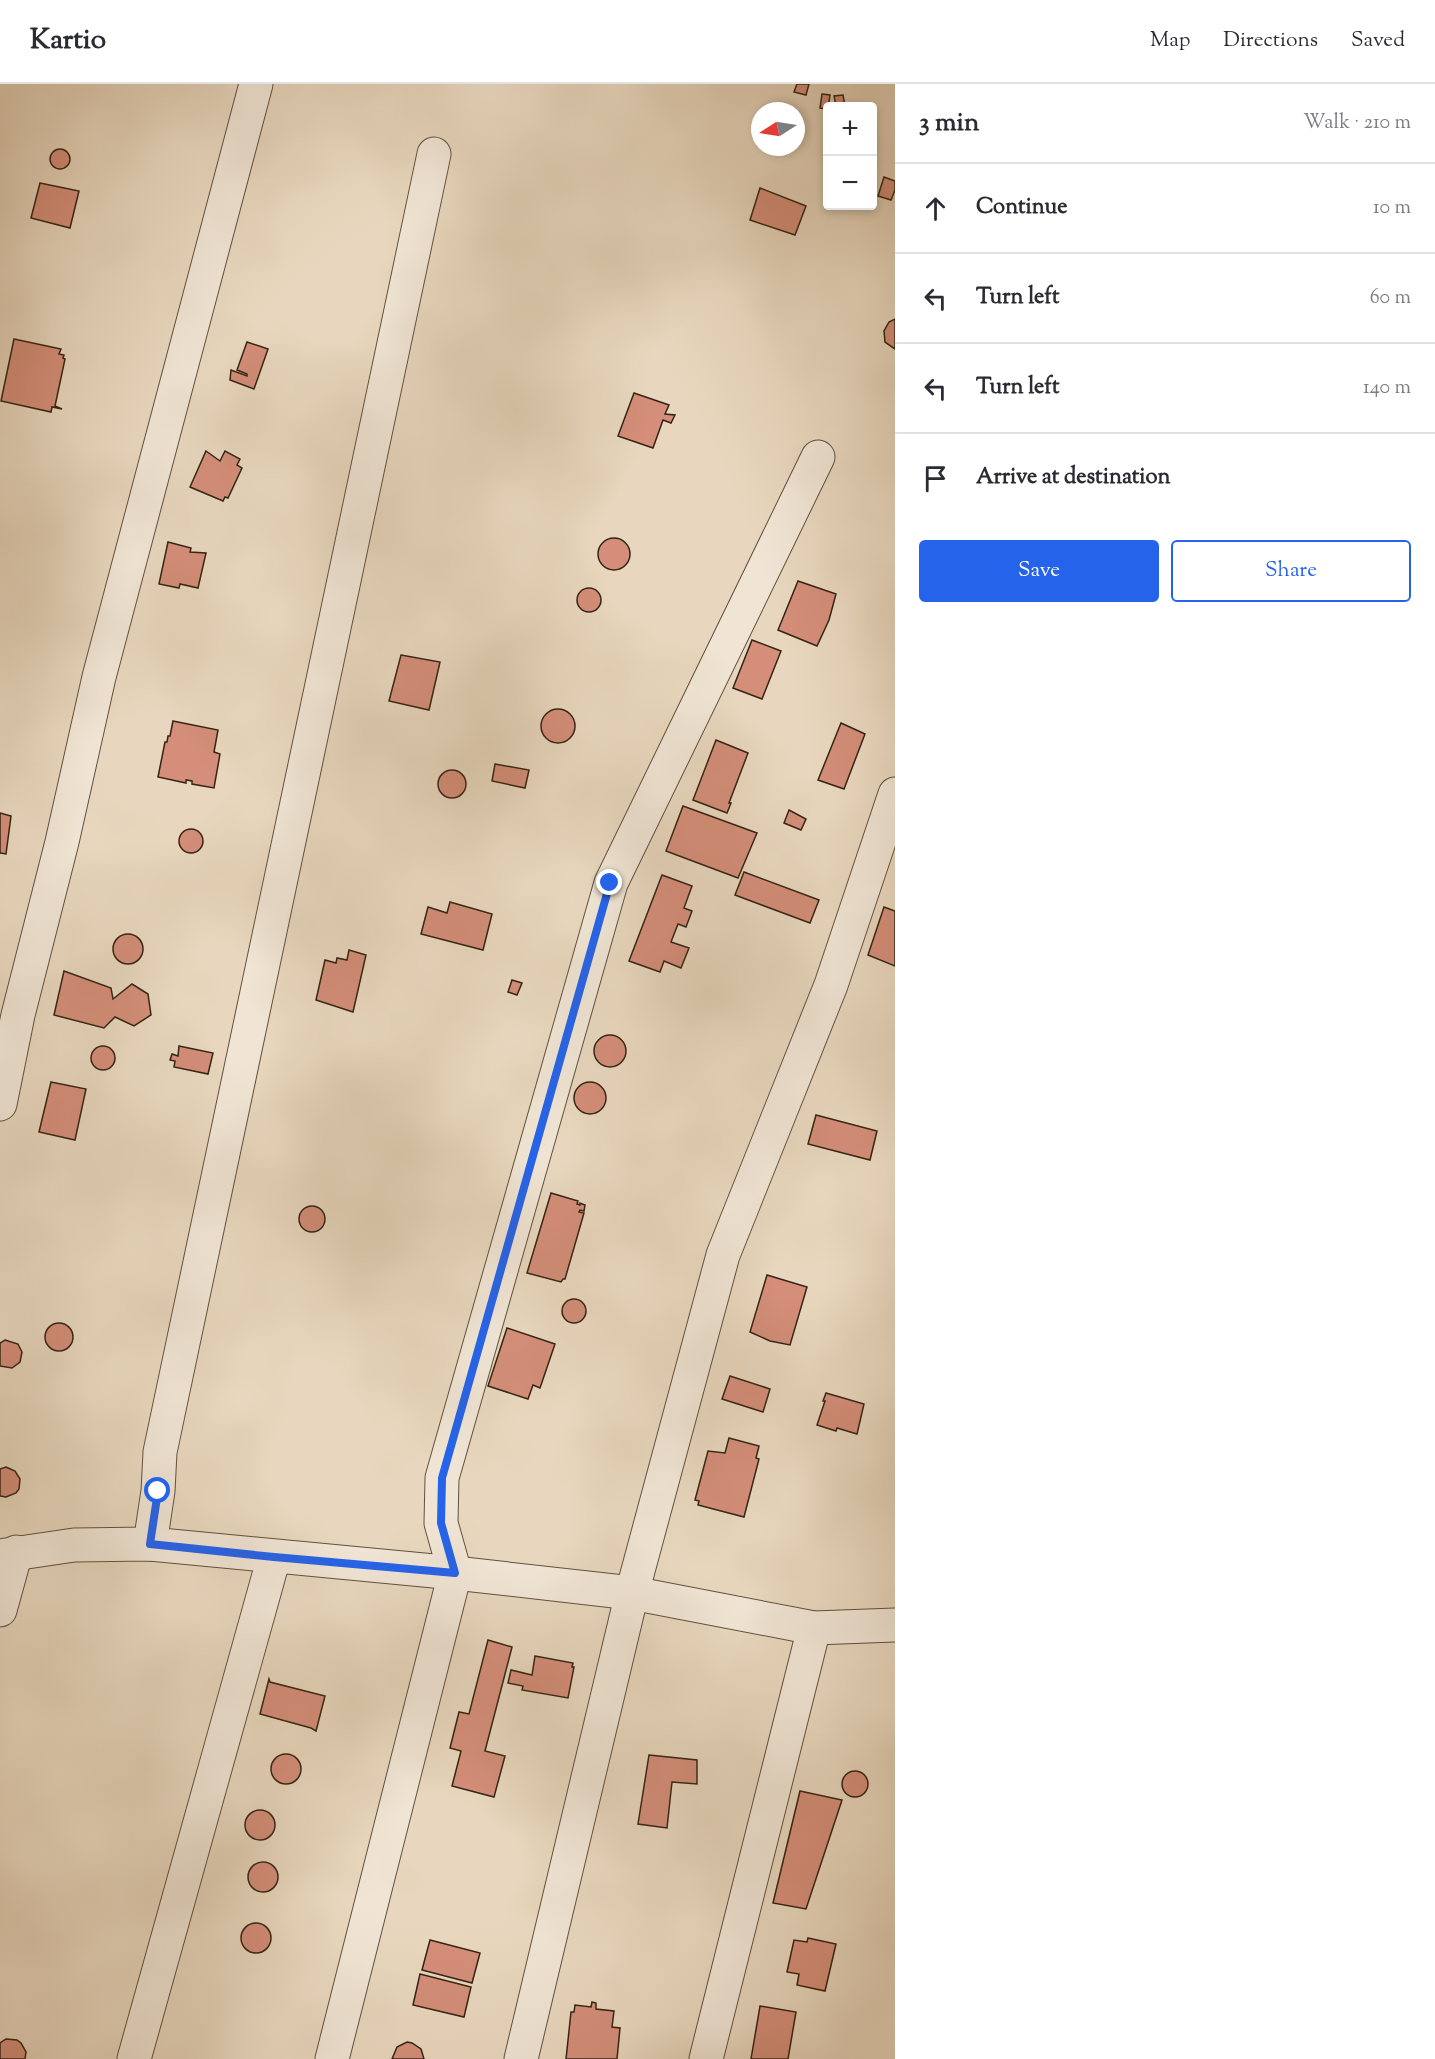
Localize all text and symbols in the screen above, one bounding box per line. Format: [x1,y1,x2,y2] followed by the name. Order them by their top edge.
[30,21,106,61] text: Kartio
[1150,26,1190,56] text: Map
[1223,26,1318,56] text: Directions
[1351,26,1405,56] text: Saved
[751,102,805,156] north arrow
[823,102,877,210] map controls
[823,102,877,156] button: +
[919,105,979,142] text: 3 min
[1303,109,1411,138] text: Walk · 210 m
[823,156,877,210] button: −
[919,192,952,225] icon: ahead
[976,192,1067,224] text: Continue
[1373,194,1411,223] text: 10 m
[919,282,952,315] icon: left
[976,282,1059,314] text: Turn left
[1370,284,1411,313] text: 60 m
[919,372,952,405] icon: left
[976,372,1059,404] text: Turn left
[1363,374,1411,403] text: 140 m
[919,462,952,495] icon: arrive
[976,462,1171,494] text: Arrive at destination
[919,540,1159,602] button: Save
[1171,540,1411,602] button: Share
[596,869,622,895] route end
[144,1477,170,1503] route start

